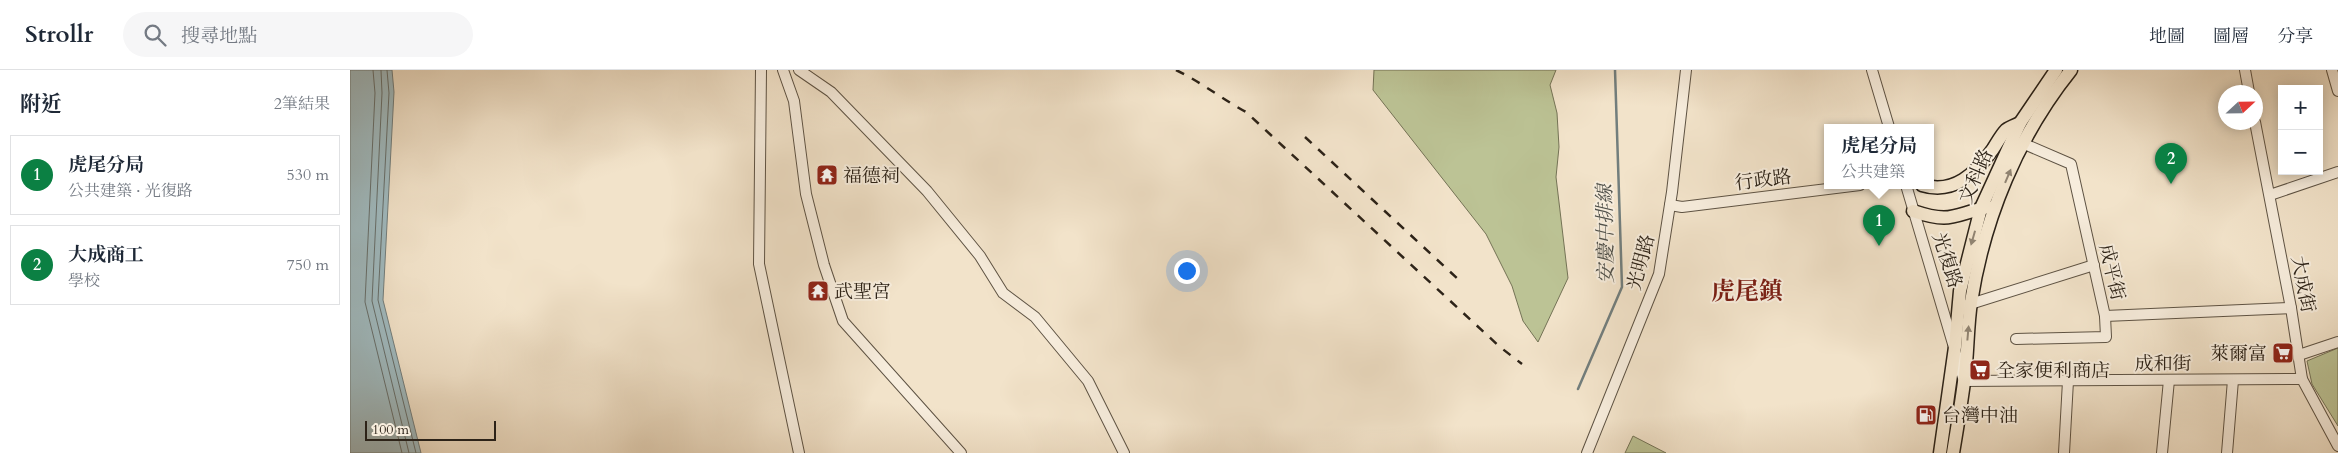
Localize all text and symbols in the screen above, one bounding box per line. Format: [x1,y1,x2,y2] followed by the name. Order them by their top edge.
[123,12,473,57] search box
[25,18,93,51] text: Strollr
[141,21,169,49] icon: search
[181,23,257,49] text: 搜尋地點
[2149,24,2185,49] text: 地圖
[2213,24,2249,49] text: 圖層
[2277,24,2313,49] text: 分享
[2218,85,2263,130] north arrow
[2278,85,2323,175] map controls
[2278,85,2323,130] button: +
[20,90,62,119] text: 附近
[274,93,330,115] text: 2筆結果
[1824,124,1934,189] popup
[2278,130,2323,175] button: −
[1841,133,1917,159] text: 虎尾分局
[2155,143,2187,184] pin: 2
[1953,145,1999,208] street label: 文科路
[68,152,144,178] text: 虎尾分局
[1841,161,1905,183] text: 公共建築
[815,163,839,187] temple icon: 福德祠
[843,163,900,189] place label: 福德祠
[33,164,41,186] text: 1
[287,164,329,186] text: 530 m
[1733,164,1793,196] street label: 行政路
[2004,169,2012,183] one-way arrow
[68,180,193,202] text: 公共建築 · 光復路
[1591,182,1620,284] water label: 安慶中排線
[1863,205,1895,246] pin: 1
[1926,229,1968,291] street label: 光復路
[1621,231,1661,293] street label: 光明路
[1968,231,1976,246] one-way arrow
[68,242,144,268] text: 大成商工
[2093,242,2131,303] street label: 成平街
[33,254,41,276] text: 2
[287,254,329,276] text: 750 m
[2285,254,2321,315] street label: 大成街
[1174,258,1200,284] your location
[68,270,100,292] text: 學校
[1711,275,1783,308] district label: 虎尾鎮
[806,279,830,303] temple icon: 武聖宮
[834,279,891,305] place label: 武聖宮
[1964,324,1972,340] one-way arrow
[2210,341,2267,367] place label: 萊爾富
[2271,341,2295,365] supermarket icon: 萊爾富
[2134,351,2192,377] street label: 成和街
[1968,358,1992,382] supermarket icon: 全家便利商店
[1996,358,2110,384] place label: 全家便利商店
[1914,403,1938,427] fuel station icon: 台灣中油
[1942,403,2018,429] place label: 台灣中油
[365,418,496,441] scale bar
[372,420,409,439] text: 100 m

